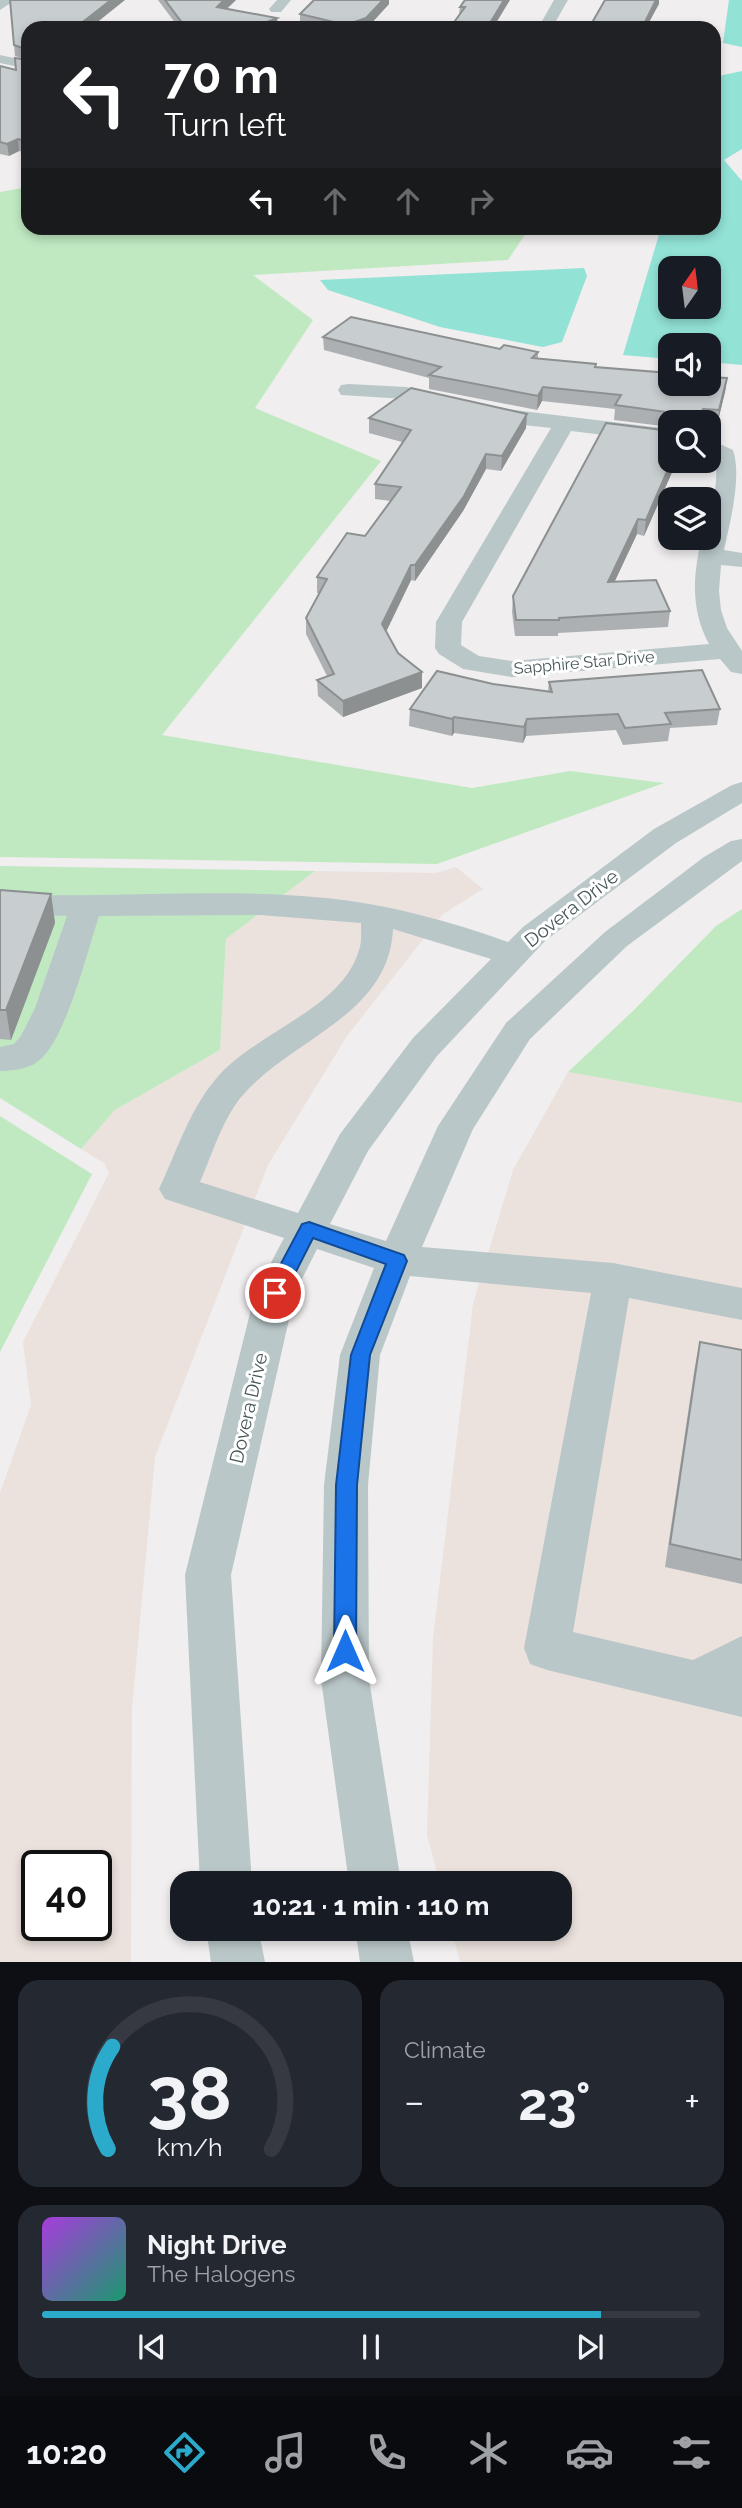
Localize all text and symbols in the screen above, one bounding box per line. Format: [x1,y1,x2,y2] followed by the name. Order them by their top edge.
[164,47,279,104] text: 70 m
[49,49,140,140] icon: left
[164,106,286,143] text: Turn left
[243,182,281,220] icon: left
[316,182,354,220] icon: ahead
[389,182,427,220] icon: ahead
[462,182,500,220] icon: right
[658,256,721,318] north arrow
[658,256,721,550] map controls
[658,333,721,396] button: sound
[658,410,721,473] button: search
[658,487,721,550] button: layers
[513,647,655,678] street label: Sapphire Star Drive
[520,865,622,951] street label: Dovera Drive
[245,1263,305,1323] pin
[256,1274,294,1312] icon: arrive
[225,1351,271,1465] street label: Dovera Drive
[308,1614,382,1688] position arrow
[21,1850,112,1941] speed limit sign: 40
[252,1891,490,1921] text: 10:21 · 1 min · 110 m
[404,2036,486,2063] text: Climate
[148,2052,232,2137] text: 38
[518,2071,591,2132] text: 23°
[404,2079,424,2124] text: −
[684,2079,700,2124] text: +
[157,2132,223,2162] text: km/h
[147,2230,286,2260] text: Night Drive
[147,2260,295,2287] text: The Halogens
[133,2328,171,2366] icon: previous
[352,2328,390,2366] icon: pause
[571,2328,609,2366] icon: next
[160,2428,209,2477] icon: directions
[261,2428,310,2477] icon: music
[362,2428,411,2477] icon: phone
[464,2428,513,2477] icon: climate
[565,2428,614,2477] icon: car
[667,2428,716,2477] icon: filters
[26,2434,107,2471] text: 10:20

